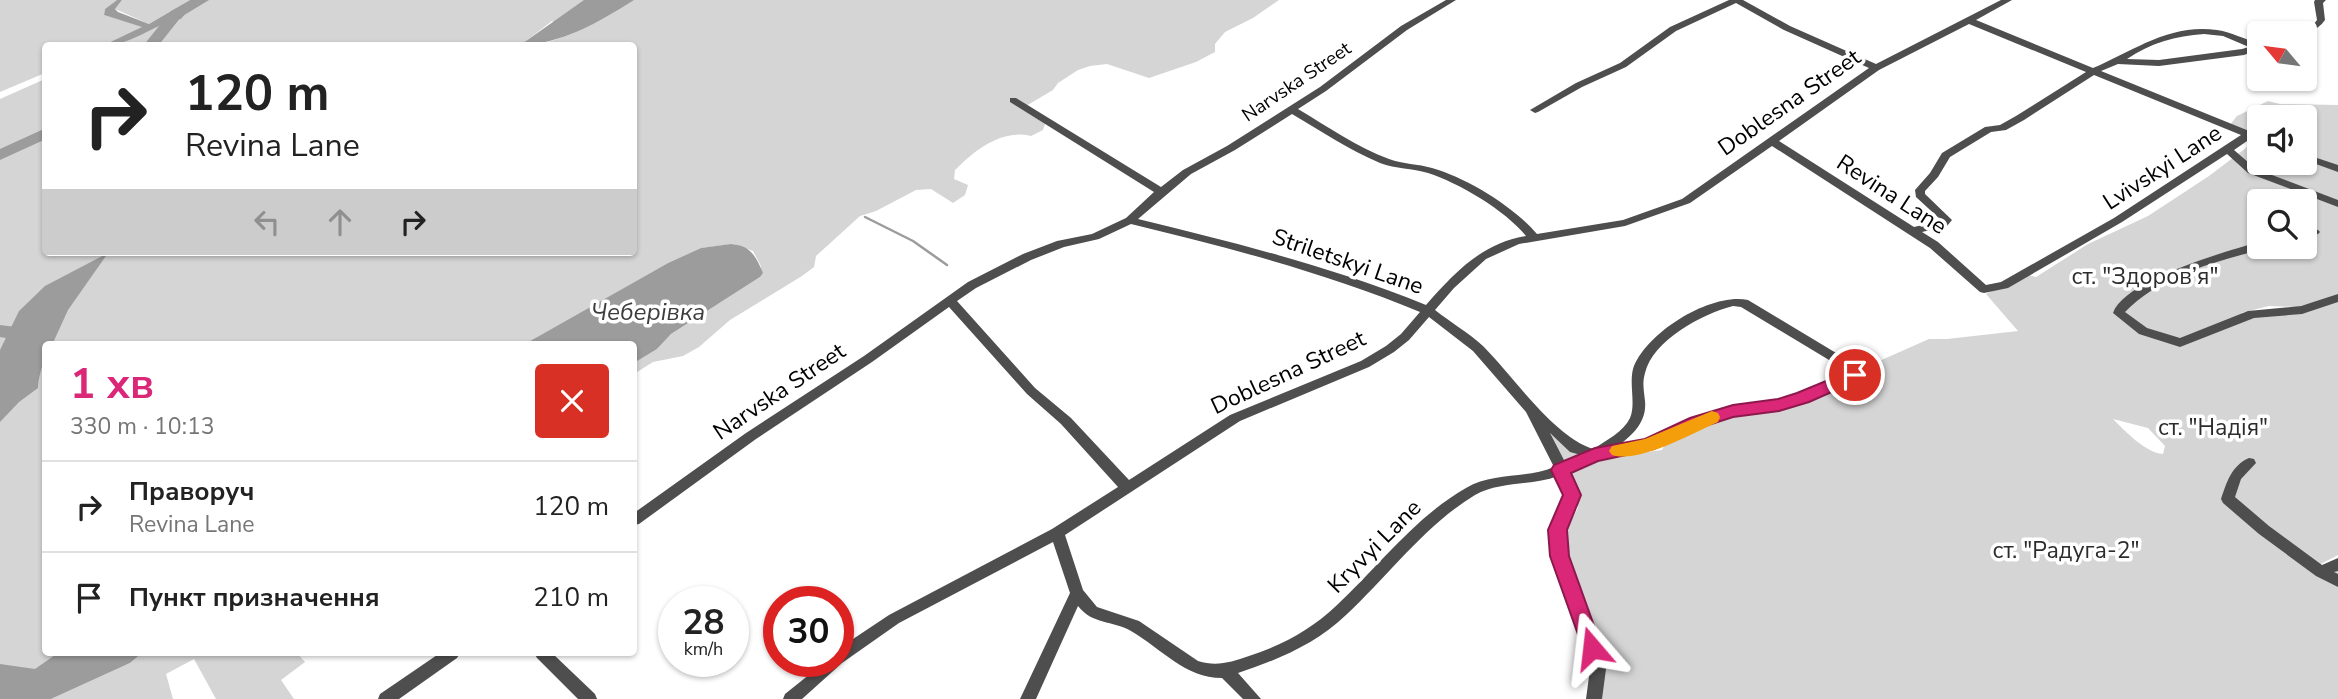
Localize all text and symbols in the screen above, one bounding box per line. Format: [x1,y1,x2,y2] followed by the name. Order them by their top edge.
[2247,21,2317,91] north arrow
[2247,21,2317,259] map controls
[1237,36,1357,128] street label: Narvska Street
[1712,41,1867,163] street label: Doblesna Street
[185,60,329,127] text: 120 m
[70,70,161,161] icon: right
[2247,105,2317,175] button: sound
[2097,118,2228,217] street label: Lvivskyi Lane
[185,124,360,167] text: Revina Lane
[1831,147,1953,242] street label: Revina Lane
[2247,189,2317,259] button: search
[248,203,286,241] icon: left
[321,203,359,241] icon: ahead
[394,203,432,241] icon: right
[1268,221,1428,302] street label: Striletskyi Lane
[2072,261,2218,292] park label: ст. "Здоров’я"
[591,296,705,328] water label: Чеберівка
[1206,323,1371,422] street label: Doblesna Street
[707,335,852,447] street label: Narvska Street
[1825,345,1885,405] pin
[70,356,154,413] text: 1 хв
[1836,356,1874,394] icon: arrive
[535,364,609,438] button: close
[70,411,215,442] text: 330 m · 10:13
[2158,412,2268,443] park label: ст. "Надія"
[129,474,254,509] text: Праворуч
[70,488,108,526] icon: right
[533,489,609,524] text: 120 m
[1321,493,1428,600] street label: Kryvyi Lane
[129,509,255,540] text: Revina Lane
[1993,535,2139,566] park label: ст. "Радуга-2"
[70,579,108,617] icon: arrive
[129,580,380,615] text: Пункт призначення
[533,580,609,615] text: 210 m
[763,586,854,677] speed limit sign: 30
[682,599,725,646] text: 28
[1555,611,1629,685] position arrow
[684,637,723,661] text: km/h

